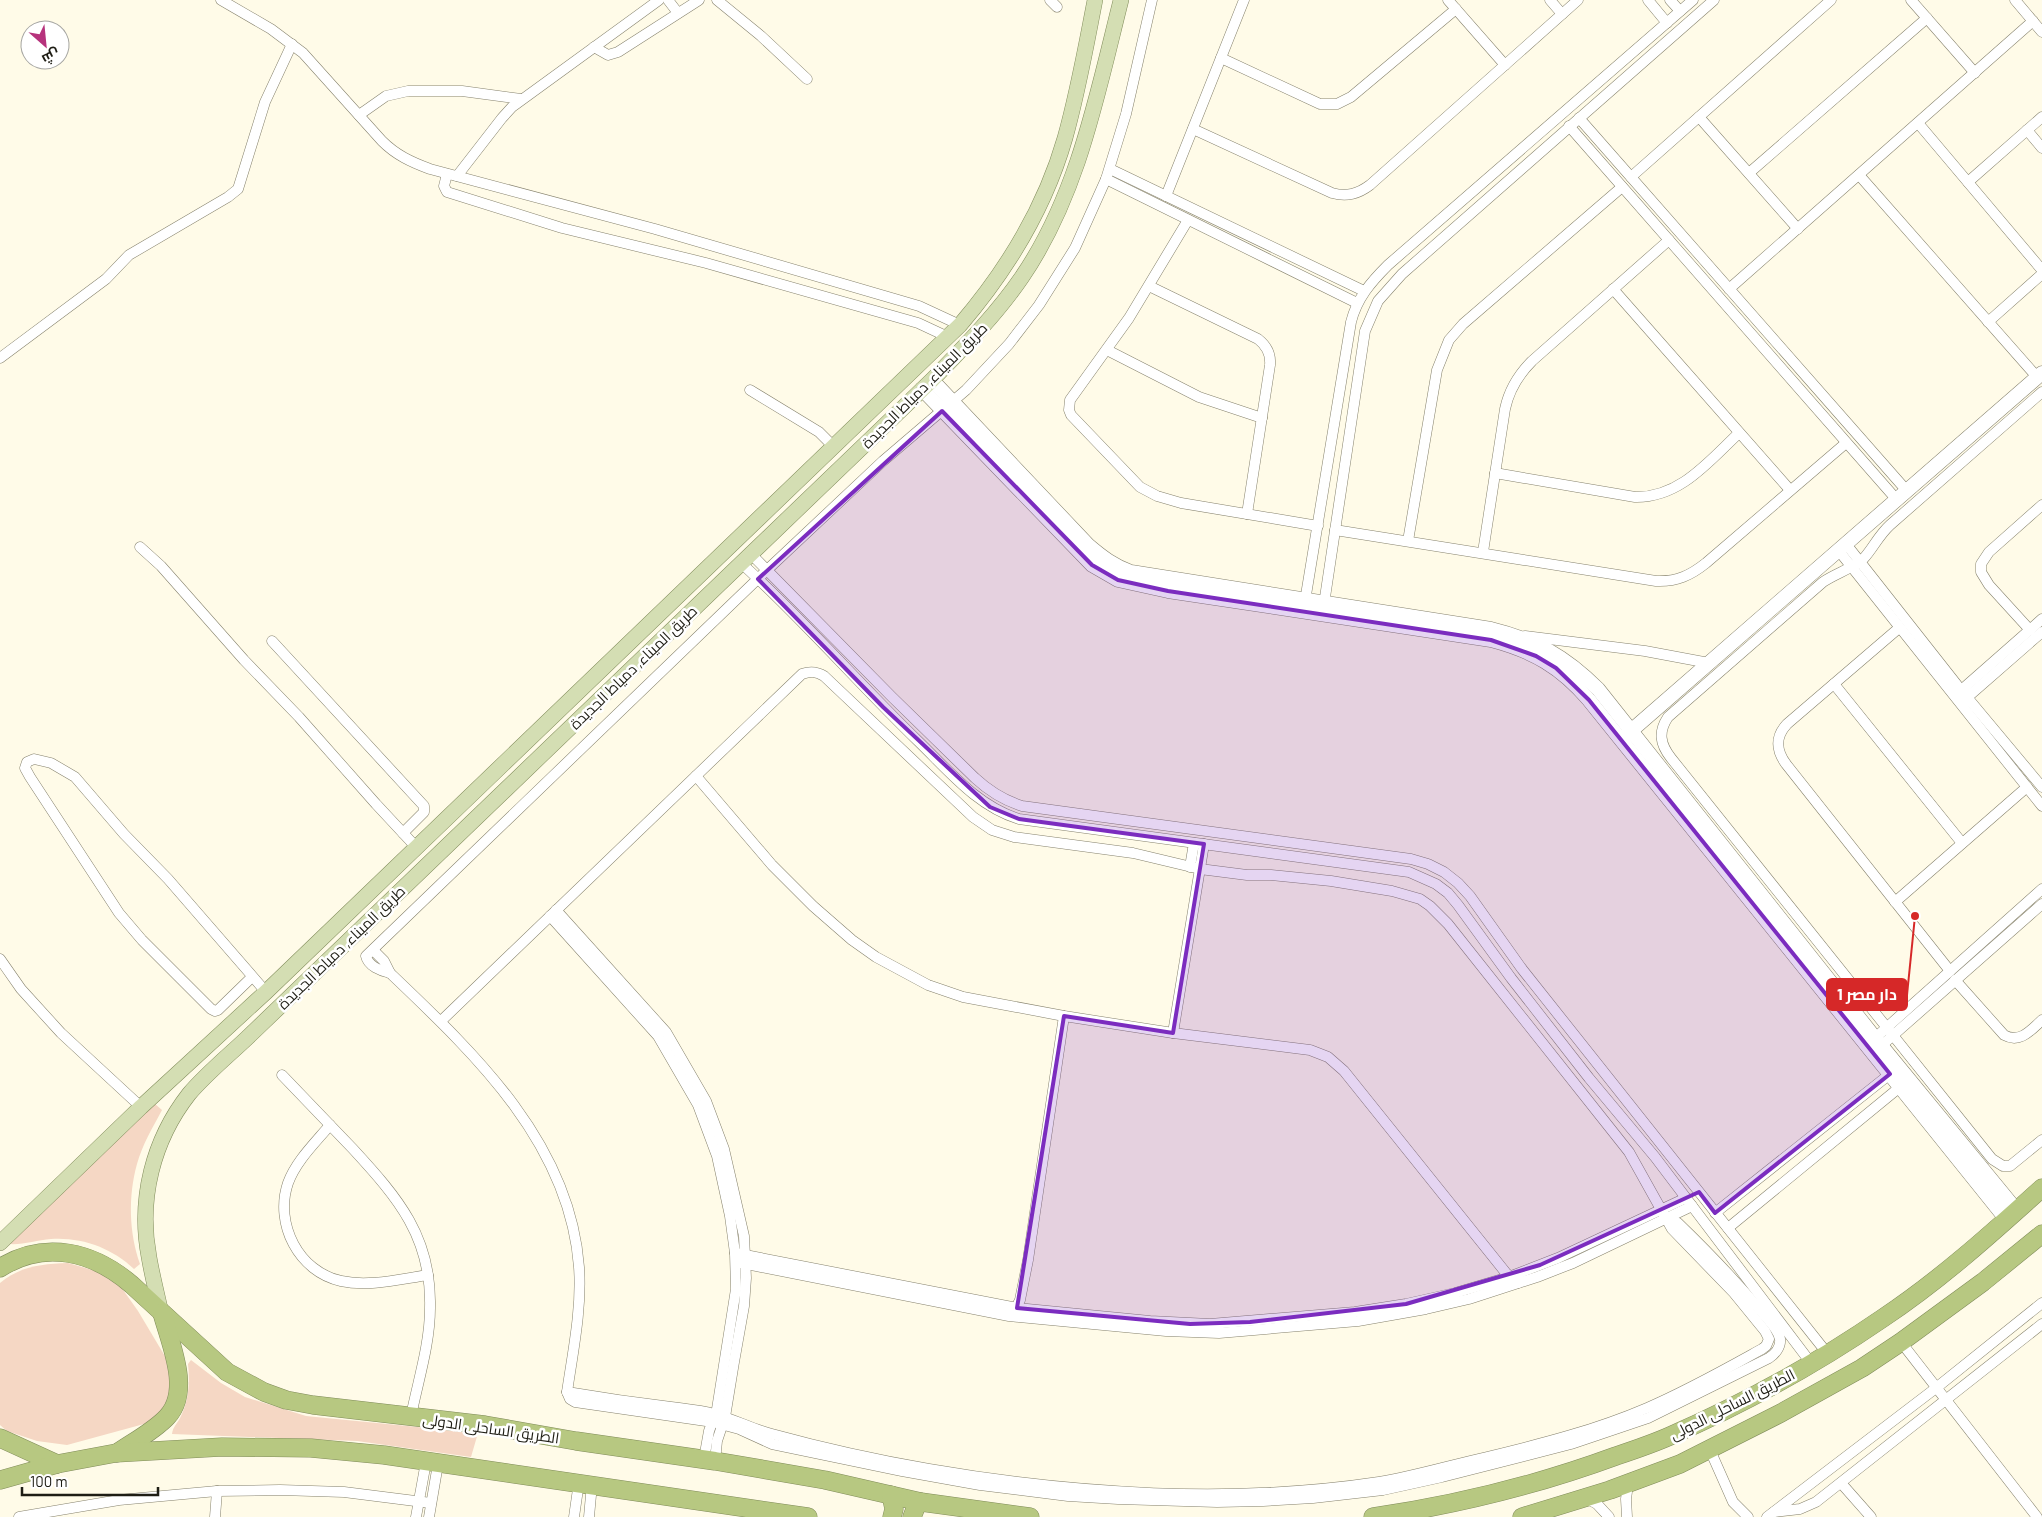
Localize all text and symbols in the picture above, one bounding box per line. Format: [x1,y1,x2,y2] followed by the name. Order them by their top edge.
[20,20,70,70] north arrow
[39,44,63,69] text: ش
[857,318,992,453] street label: طريق الميناء, دمياط الجديدة
[566,601,702,734] street label: طريق الميناء, دمياط الجديدة
[274,881,410,1014] street label: طريق الميناء, دمياط الجديدة
[1827,979,1907,1010] callout: دار مصر 1
[1837,984,1897,1004] text: دار مصر 1
[1667,1365,1798,1445] street label: الطريق الساحلى الدولى
[421,1409,560,1448] street label: الطريق الساحلى الدولى
[22,1464,159,1496] scale bar
[30,1472,68,1490] text: 100 m

